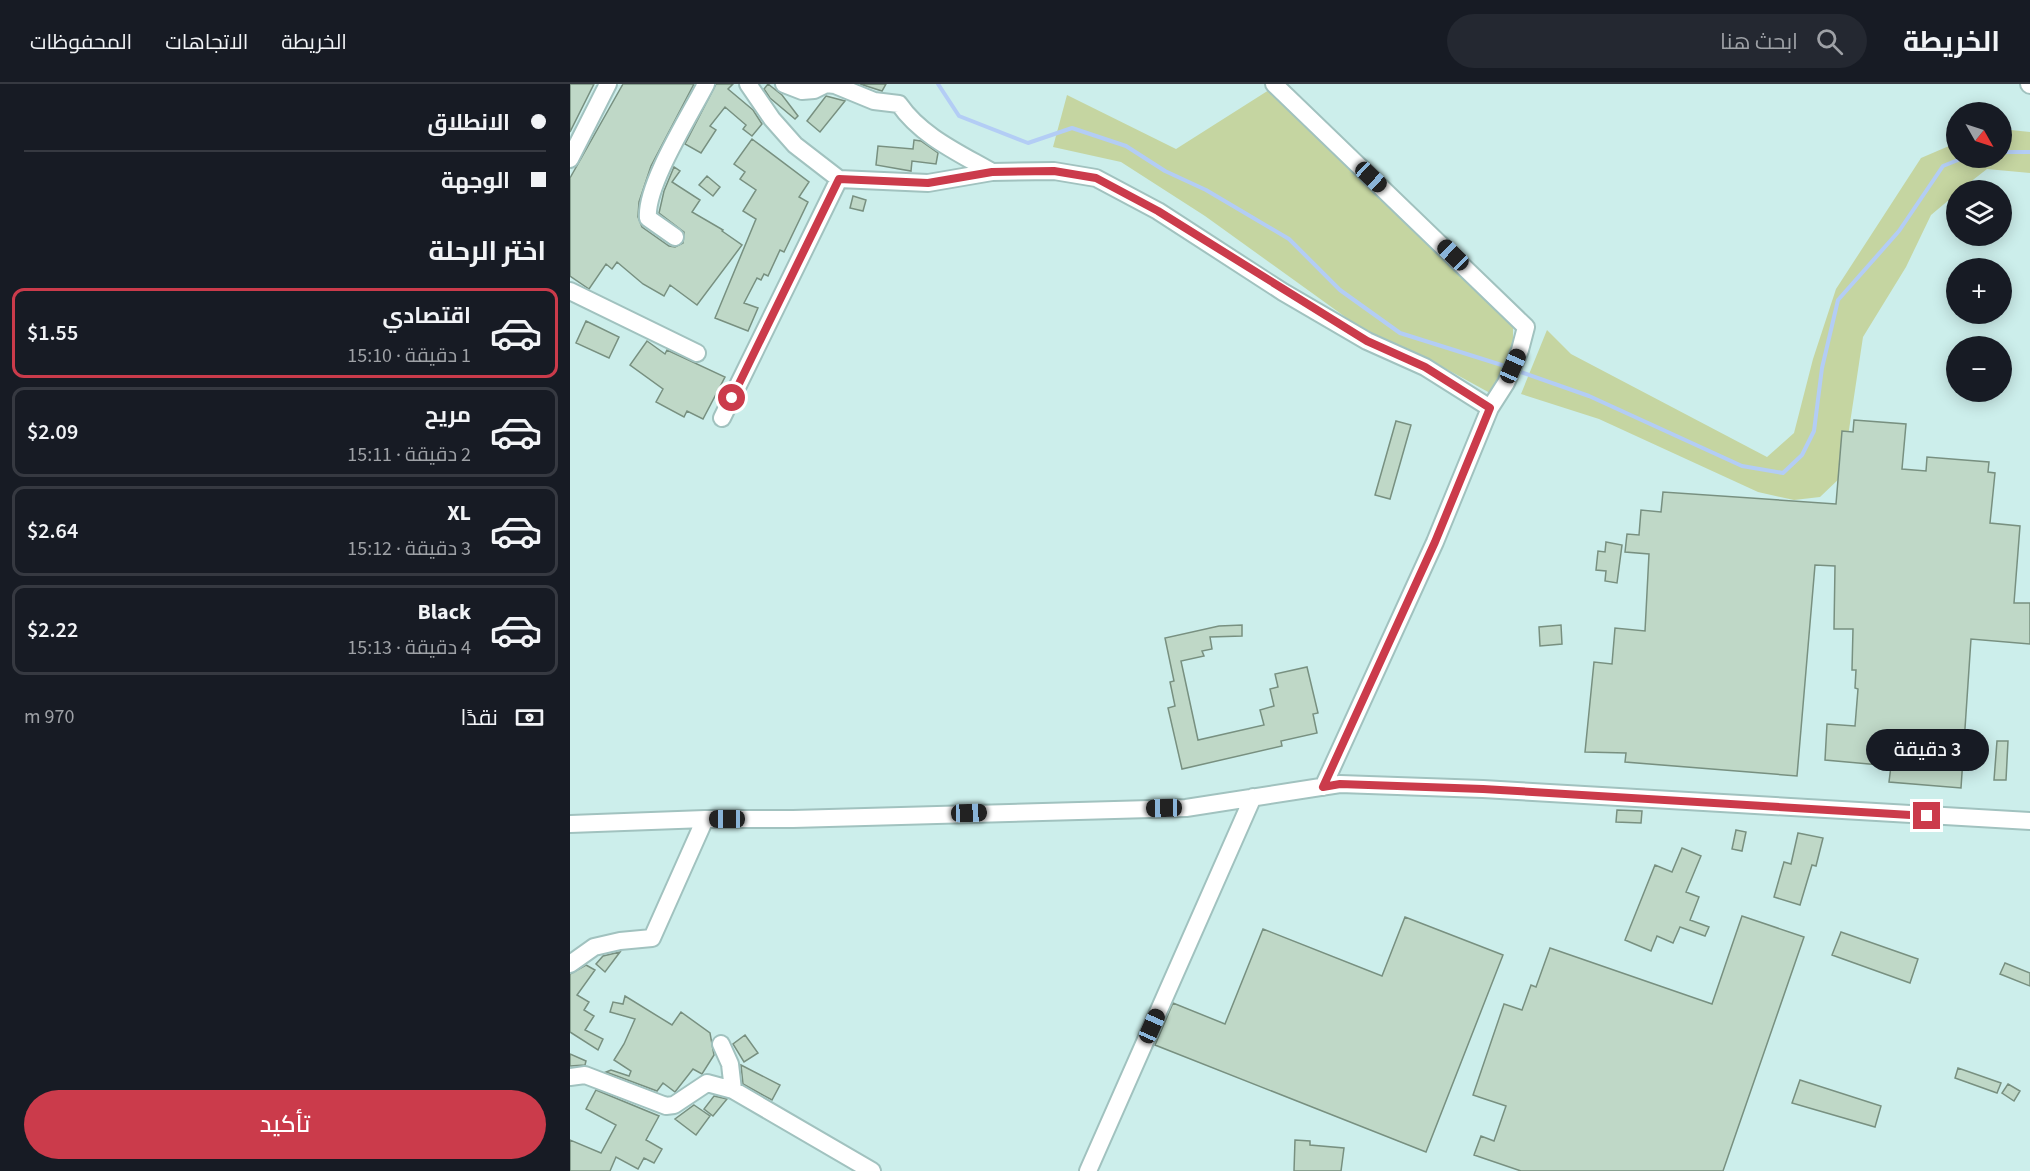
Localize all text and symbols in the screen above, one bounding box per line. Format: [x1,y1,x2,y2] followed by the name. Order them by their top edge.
[1447,14,1867,68] search box
[1903,22,2000,62] text: الخريطة
[1813,25,1846,58] icon: search
[1720,26,1798,58] text: ابحث هنا
[30,27,132,57] text: المحفوظات
[165,27,248,57] text: الاتجاهات
[281,27,347,57] text: الخريطة
[1946,102,2012,168] north arrow
[1946,102,2012,402] map controls
[427,107,510,139] text: الانطلاق
[1352,158,1390,196] car
[441,165,510,197] text: الوجهة
[1946,180,2012,246] button: layers
[428,232,546,271] text: اختر الرحلة
[1434,236,1472,274] car
[1946,258,2012,324] button: +
[382,300,471,332] text: اقتصادي
[489,306,543,360] icon: car
[27,317,78,349] text: $1.55
[1946,336,2012,402] button: −
[347,342,471,370] text: 1 دقيقة · 15:10
[1497,346,1529,386] car
[718,384,745,411] route start
[425,399,471,431] text: مريح
[489,405,543,459] icon: car
[27,416,78,448] text: $2.09
[347,441,471,469] text: 2 دقيقة · 15:11
[447,497,471,529] text: XL
[489,504,543,558] icon: car
[27,515,78,547] text: $2.64
[347,535,471,563] text: 3 دقيقة · 15:12
[417,596,471,628] text: Black
[489,603,543,657] icon: car
[27,614,78,646] text: $2.22
[347,634,471,662] text: 4 دقيقة · 15:13
[513,701,546,734] icon: cash
[460,702,498,734] text: نقدًا
[24,703,74,731] text: 970 m
[1866,729,1988,771] callout: 3 دقيقة
[1894,736,1961,764] text: 3 دقيقة
[1146,799,1182,817] car
[1913,802,1940,829] route end
[951,803,987,823] car
[709,810,745,828] car
[1136,1006,1168,1046] car
[24,1090,546,1159] button: تأكيد

